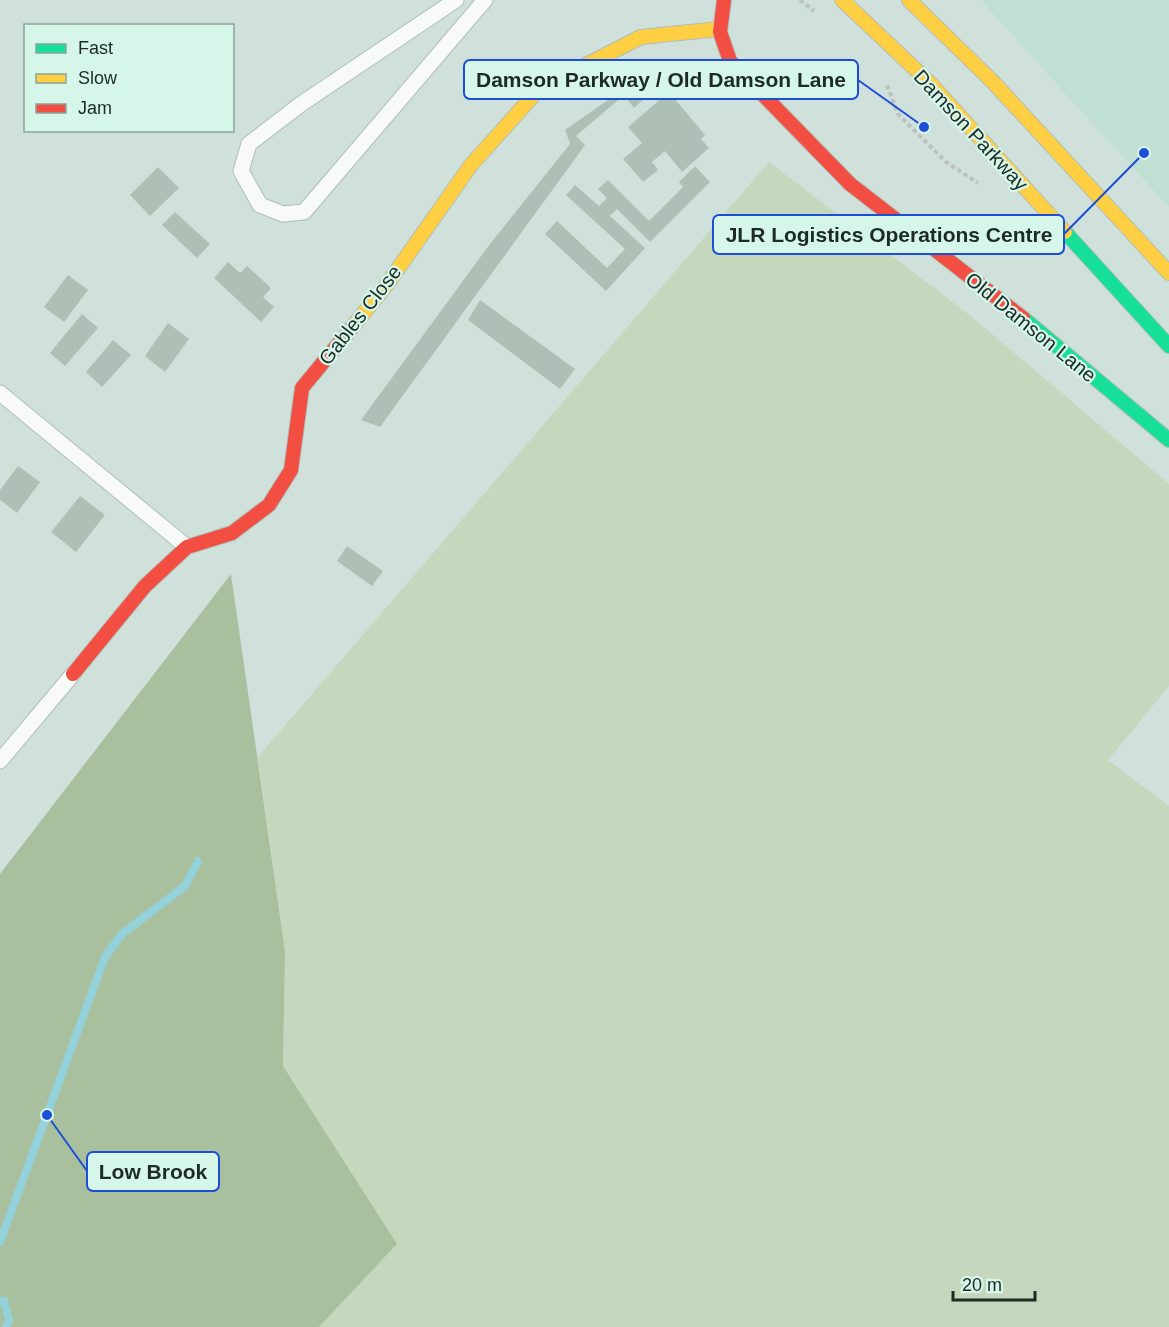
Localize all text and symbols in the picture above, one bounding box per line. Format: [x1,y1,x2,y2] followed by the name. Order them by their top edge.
[24,24,234,132] legend
[78,38,113,58] text: Fast
[464,60,858,99] callout: Damson Parkway / Old Damson Lane
[910,65,1032,195] street label: Damson Parkway
[78,68,118,88] text: Slow
[476,68,846,91] text: Damson Parkway / Old Damson Lane
[78,98,112,118] text: Jam
[713,215,1064,254] callout: JLR Logistics Operations Centre
[726,223,1052,246] text: JLR Logistics Operations Centre
[314,261,406,369] street label: Gables Close
[961,268,1101,386] street label: Old Damson Lane
[87,1152,219,1191] callout: Low Brook
[99,1160,208,1183] text: Low Brook
[953,1264,1036,1302] scale bar
[962,1275,1002,1295] text: 20 m

